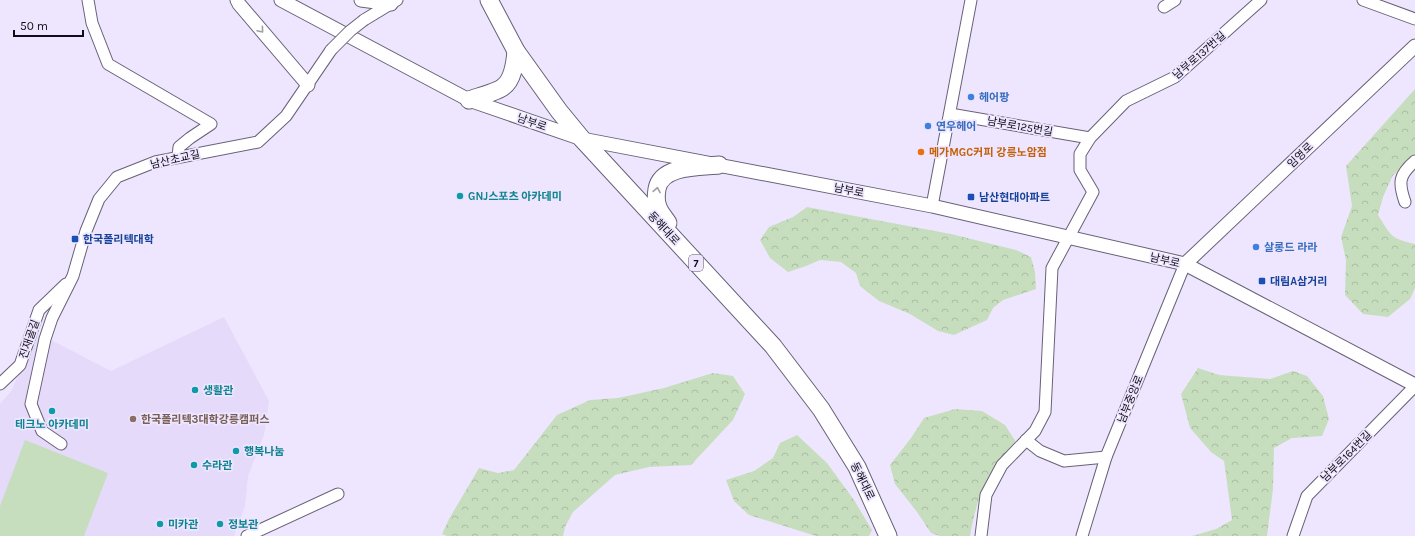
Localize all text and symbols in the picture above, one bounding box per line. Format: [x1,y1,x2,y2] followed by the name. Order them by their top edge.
[14,12,83,38] scale bar
[20,19,48,33] text: 50 m
[257,26,264,33] one-way arrow
[1170,29,1228,82] street label: 남부로137번길
[979,91,1009,104] place label: 헤어팡
[966,92,976,102] marker: 헤어팡
[515,111,548,134] street label: 남부로
[986,114,1054,139] street label: 남부로125번길
[936,120,976,133] place label: 연우헤어
[923,121,933,131] marker: 연우헤어
[1285,140,1316,171] street label: 임영로
[929,146,1047,159] place label: 메가MGC커피 강릉노암점
[149,147,201,172] street label: 남산초교길
[916,147,926,157] marker: 메가MGC커피 강릉노암점
[833,181,865,200] street label: 남부로
[652,187,661,193] one-way arrow
[468,190,562,203] place label: GNJ스포츠 아카데미
[455,191,465,201] marker: GNJ스포츠 아카데미
[979,191,1050,204] place label: 남산현대아파트
[966,192,976,202] marker: 남산현대아파트
[645,209,682,248] street label: 동해대로
[83,233,154,246] place label: 한국폴리텍대학
[70,234,80,244] marker: 한국폴리텍대학
[1264,241,1317,254] place label: 살롱드 라라
[1251,242,1261,252] marker: 살롱드 라라
[1149,251,1181,270] street label: 남부로
[689,255,703,271] road number: 7
[1270,275,1327,288] place label: 대림A삼거리
[1257,276,1267,286] marker: 대림A삼거리
[17,318,42,360] street label: 진재골길
[1115,373,1146,425] street label: 남부중앙로
[203,384,233,397] place label: 생활관
[190,385,200,395] marker: 생활관
[47,406,57,416] marker: 테크노 아카데미
[141,413,269,426] place label: 한국폴리텍3대학강릉캠퍼스
[128,414,138,424] marker: 한국폴리텍3대학강릉캠퍼스
[15,418,89,431] place label: 테크노 아카데미
[1318,428,1375,485] street label: 남부로164번길
[244,445,284,458] place label: 행복나눔
[231,446,241,456] marker: 행복나눔
[202,459,232,472] place label: 수라관
[189,460,199,470] marker: 수라관
[848,460,877,502] street label: 동해대로
[168,518,198,531] place label: 미카관
[228,518,258,531] place label: 정보관
[155,519,165,529] marker: 미카관
[215,519,225,529] marker: 정보관

